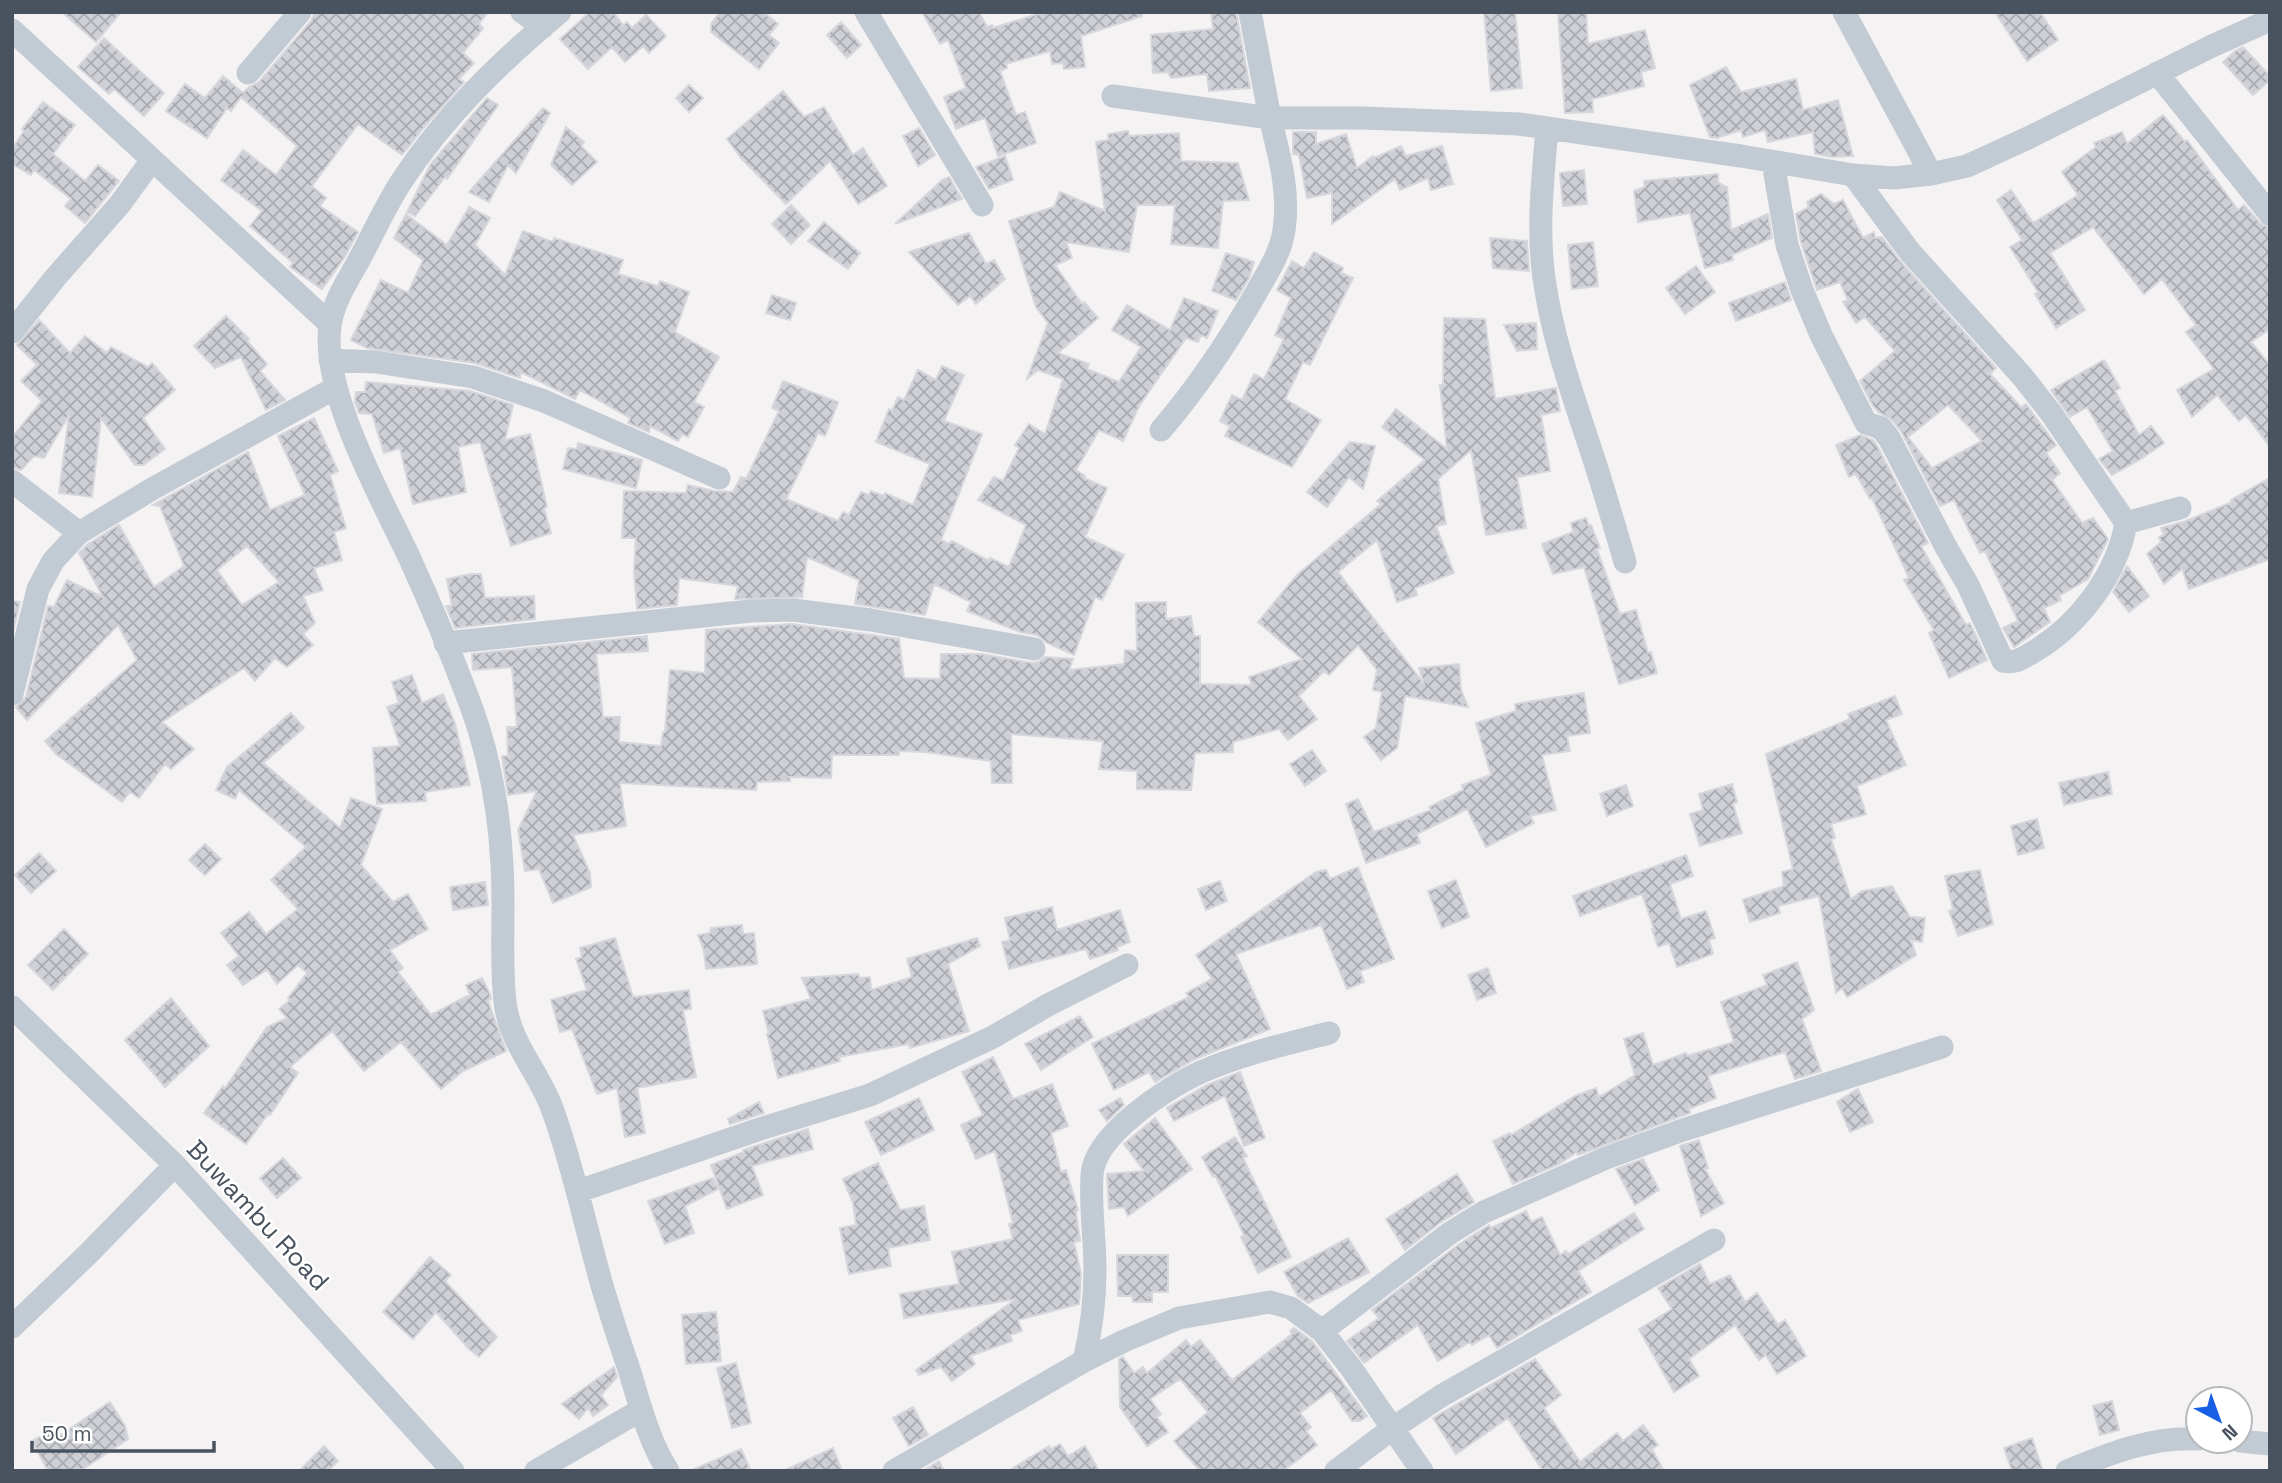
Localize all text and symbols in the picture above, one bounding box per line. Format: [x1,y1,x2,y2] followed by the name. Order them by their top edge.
[179,1132,337,1298] street label: Buwambu Road
[2184,1385,2254,1455] north arrow
[32,1410,214,1454] scale bar
[2217,1419,2243,1446] text: N
[42,1420,92,1447] text: 50 m

